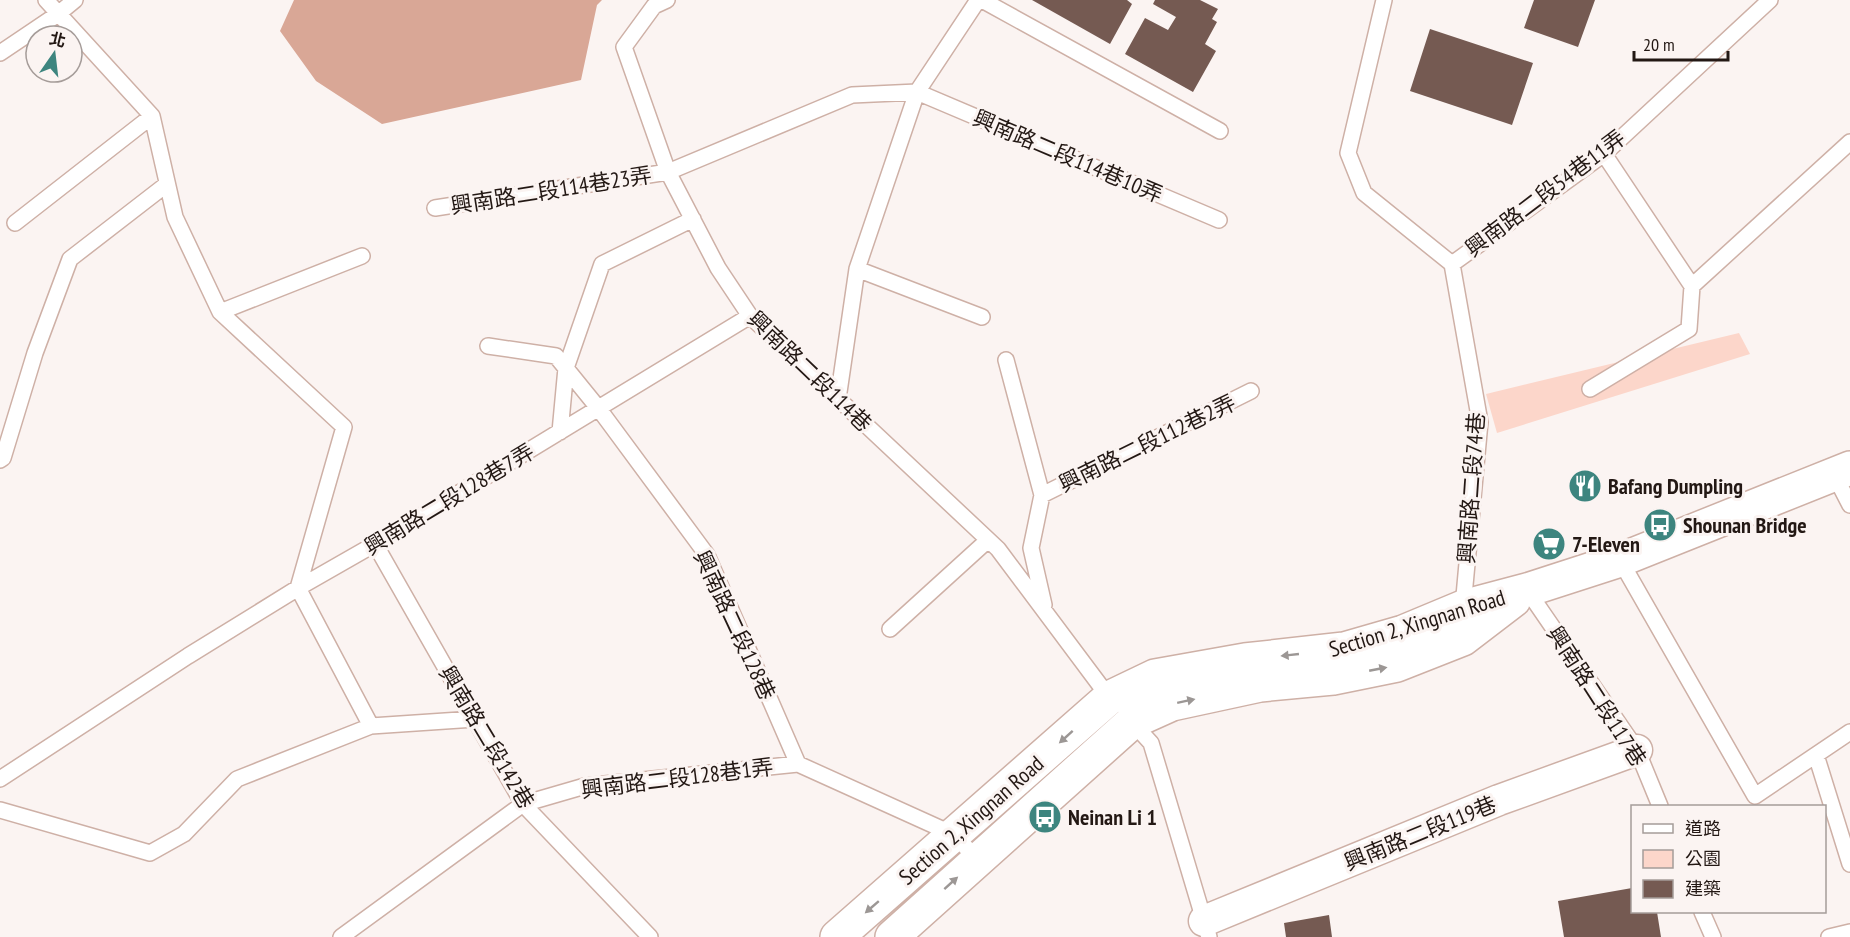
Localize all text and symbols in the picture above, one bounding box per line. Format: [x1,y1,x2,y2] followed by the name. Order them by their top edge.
[24,24,84,84] north arrow
[1634,24,1728,62] scale bar
[47,28,68,51] text: 北
[1643,33,1675,56] text: 20 m
[969,103,1167,209] street label: 興南路二段114巷10弄
[1459,124,1631,262] street label: 興南路二段54巷11弄
[448,160,654,220] street label: 興南路二段114巷23弄
[742,305,878,437] street label: 興南路二段114巷
[1054,388,1240,498] street label: 興南路二段112巷2弄
[1452,411,1490,565] street label: 興南路二段74巷
[359,437,539,561] street label: 興南路二段128巷7弄
[1567,468,1603,504] restaurant icon: Bafang Dumpling
[1608,472,1743,500] place label: Bafang Dumpling
[1642,507,1678,543] bus stop icon: Shounan Bridge
[1683,511,1807,539] place label: Shounan Bridge
[1531,526,1567,562] supermarket icon: 7-Eleven
[1572,530,1640,558] place label: 7-Eleven
[688,546,782,704] street label: 興南路二段128巷
[1326,583,1508,663] street label: Section 2, Xingnan Road
[1541,621,1653,771] street label: 興南路二段117巷
[1280,650,1299,660] one-way arrow
[433,660,541,814] street label: 興南路二段142巷
[1369,664,1388,673] one-way arrow
[1177,696,1196,705] one-way arrow
[1058,730,1073,744] one-way arrow
[893,749,1049,891] street label: Section 2, Xingnan Road
[579,752,775,804] street label: 興南路二段128巷1弄
[1340,790,1500,876] street label: 興南路二段119巷
[1027,799,1063,835] bus stop icon: Neinan Li 1
[1068,803,1157,831] place label: Neinan Li 1
[1631,805,1826,913] legend
[1685,817,1721,840] text: 道路
[1685,847,1721,870] text: 公園
[943,877,958,890] one-way arrow
[1685,877,1721,900] text: 建築
[865,900,880,913] one-way arrow

